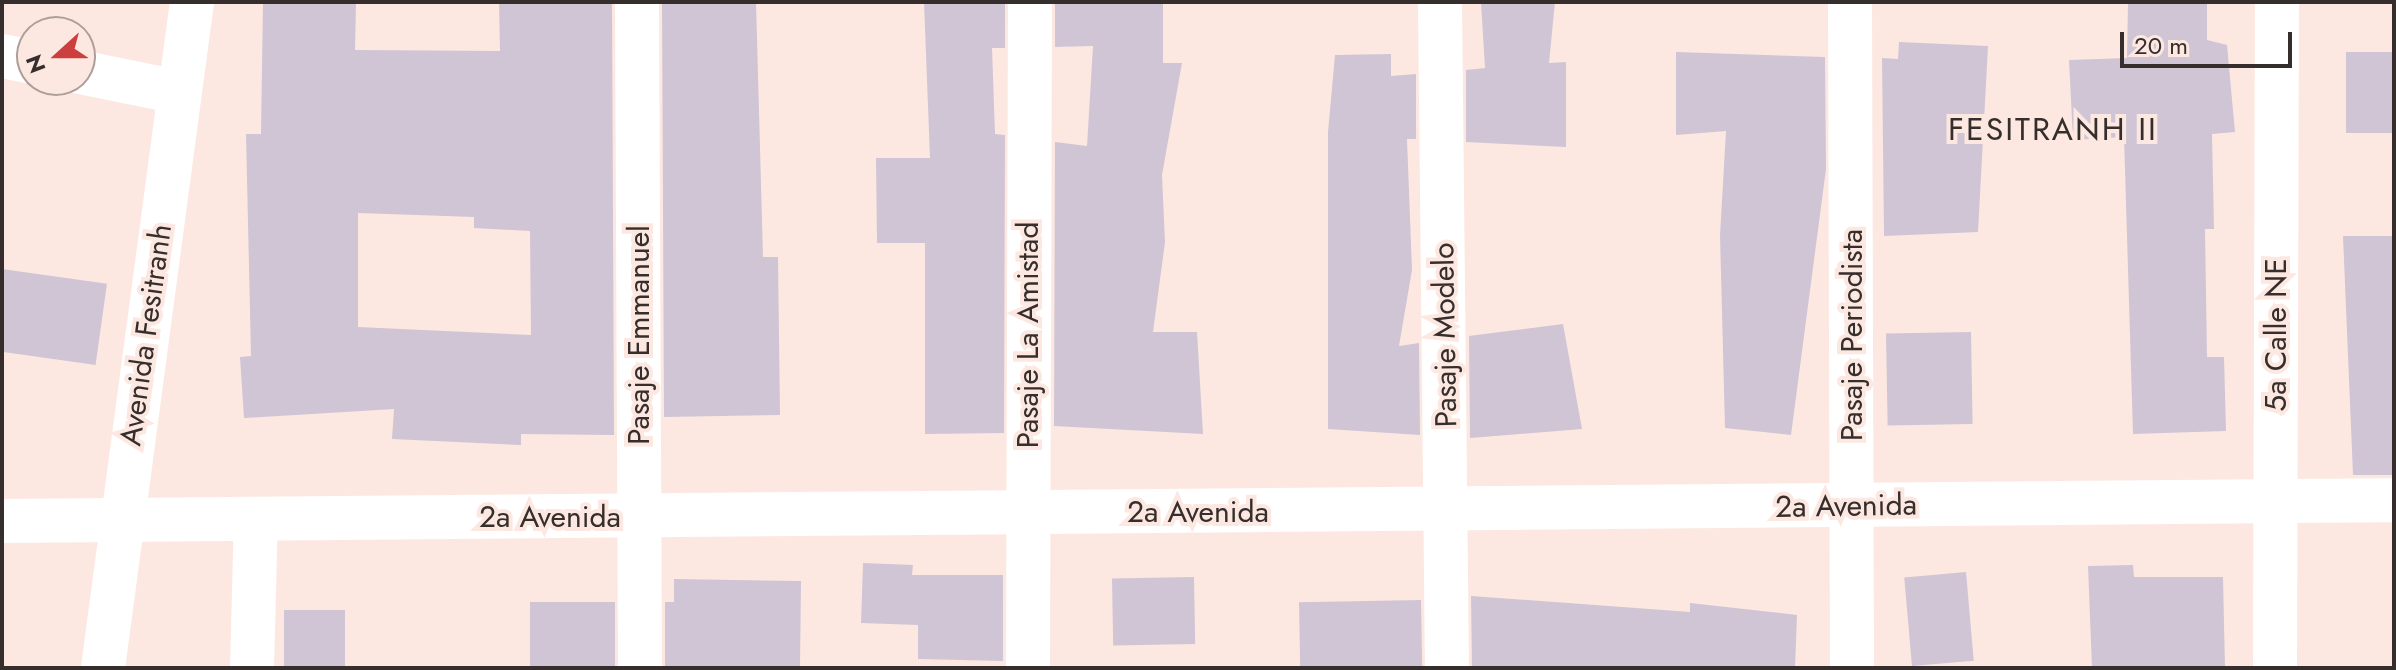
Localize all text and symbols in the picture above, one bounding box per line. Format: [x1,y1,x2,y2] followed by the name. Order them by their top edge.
[16,16,96,96] north arrow
[2124,16,2296,66] scale bar
[2134,28,2188,63] text: 20 m
[17,50,54,78] text: N
[1948,110,2158,148] district label: FESITRANH II
[1010,221,1046,449] street label: Pasaje La Amistad
[113,222,179,448] street label: Avenida Fesitranh
[621,225,657,445] street label: Pasaje Emmanuel
[1834,229,1870,441] street label: Pasaje Periodista
[1425,242,1465,428] street label: Pasaje Modelo
[2258,258,2294,412] street label: 5a Calle NE
[1775,487,1917,525] street label: 2a Avenida
[1127,494,1269,530] street label: 2a Avenida
[479,499,621,535] street label: 2a Avenida

